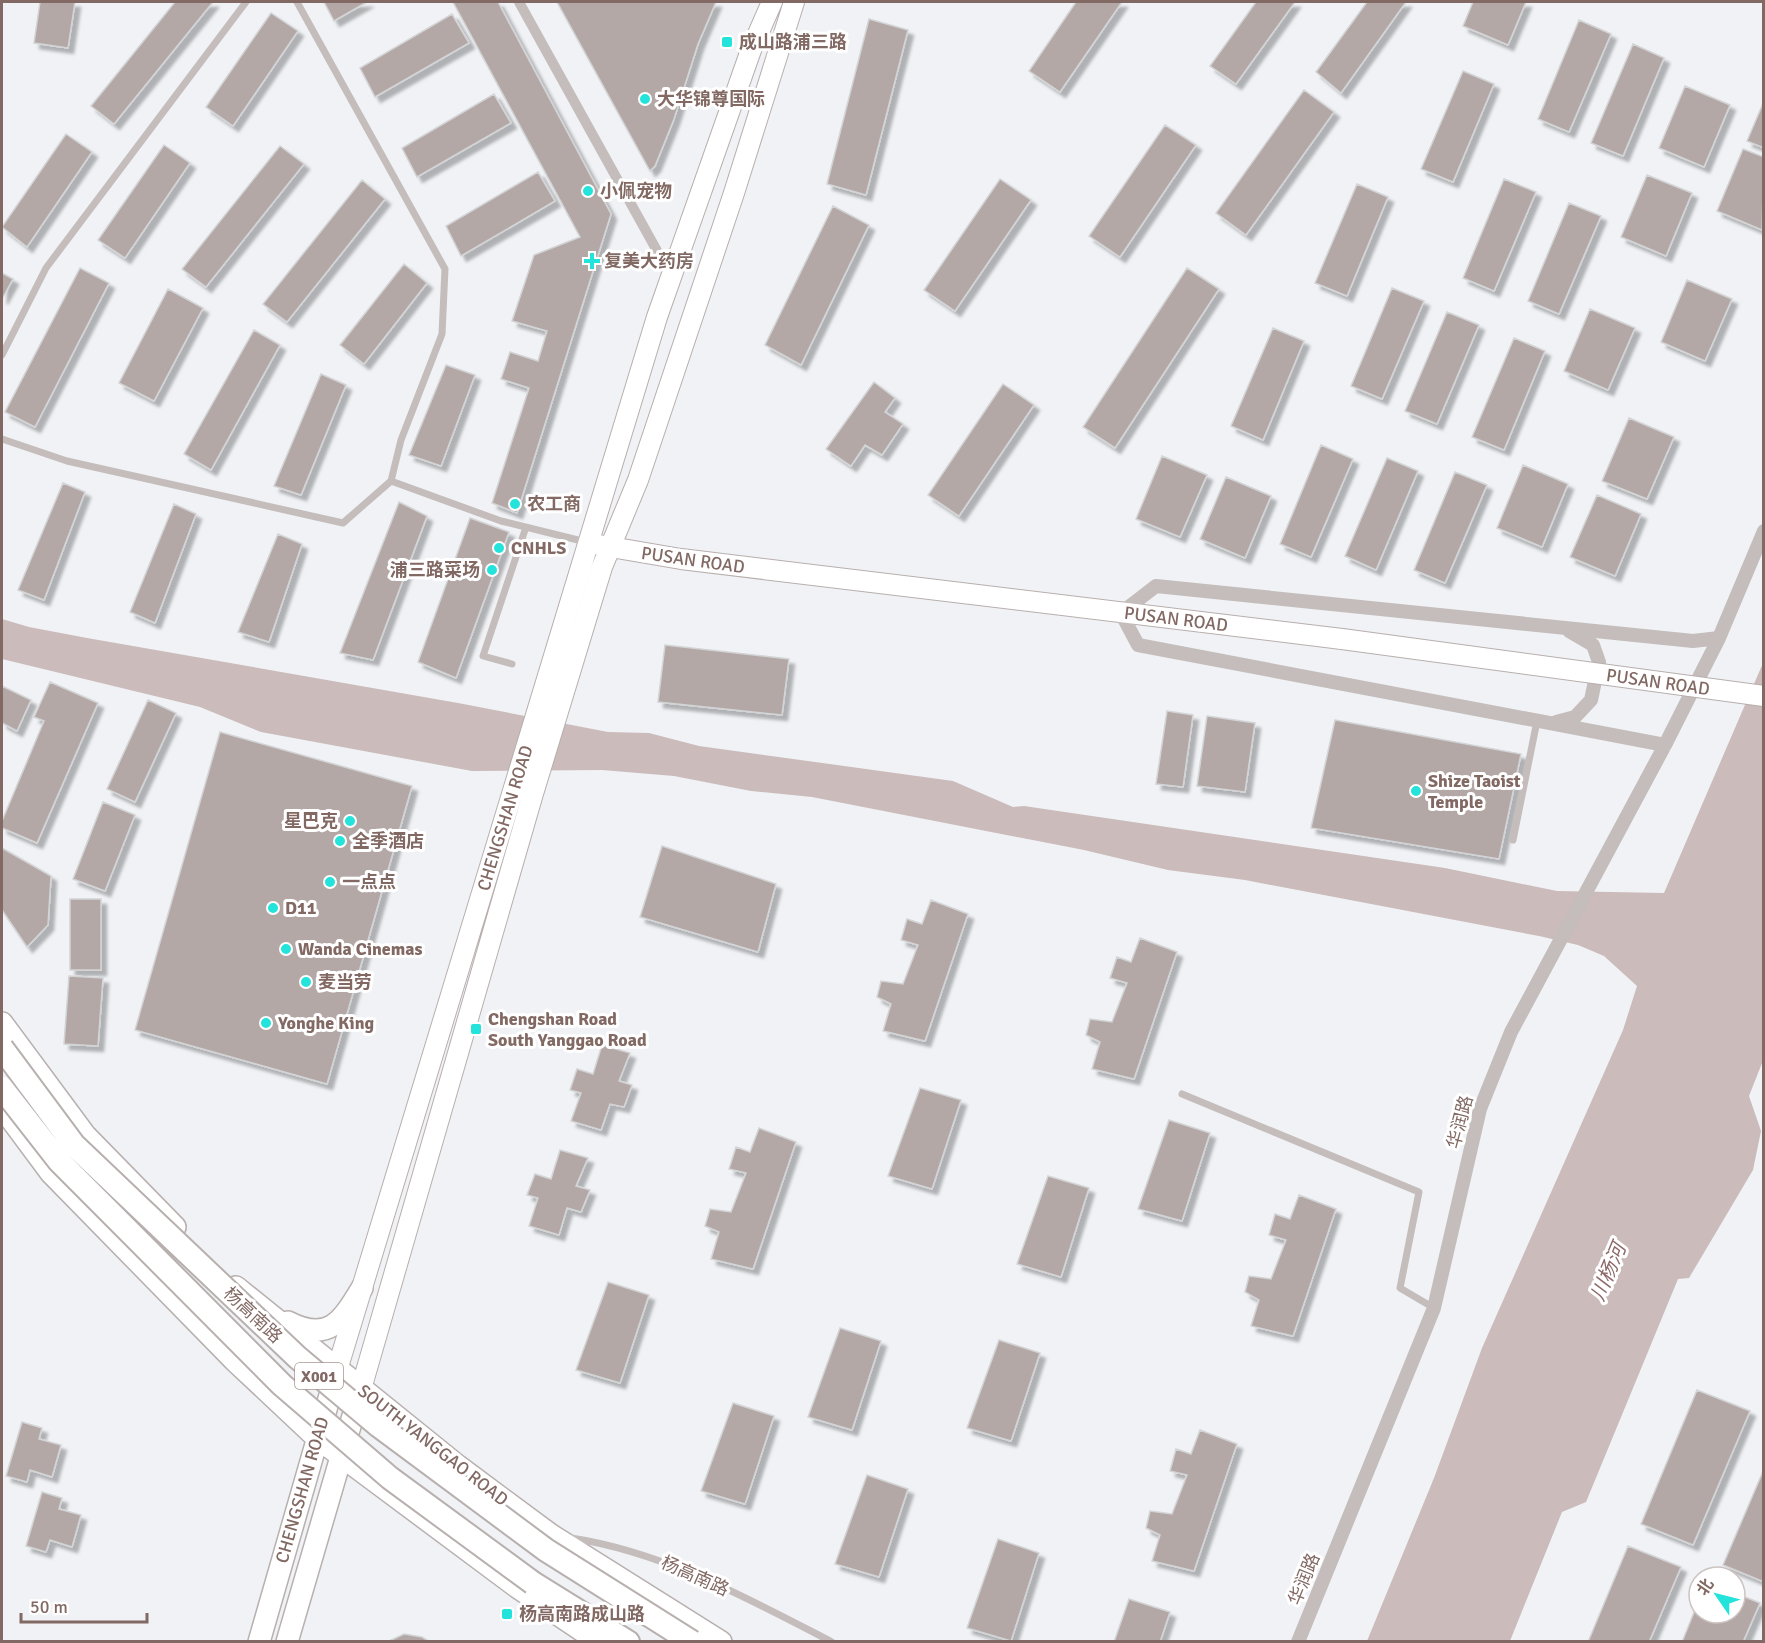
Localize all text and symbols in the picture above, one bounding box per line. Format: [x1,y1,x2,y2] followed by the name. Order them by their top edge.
[739,31,847,53] place label: 成山路浦三路
[720,35,734,49] marker: 成山路浦三路
[657,88,765,110] place label: 大华锦尊国际
[638,92,652,106] marker: 大华锦尊国际
[600,180,672,202] place label: 小佩宠物
[581,184,595,198] marker: 小佩宠物
[604,250,694,272] place label: 复美大药房
[585,254,599,268] marker: 复美大药房
[527,493,581,515] place label: 农工商
[508,497,522,511] marker: 农工商
[511,537,566,559] place label: CNHLS
[492,541,506,555] marker: CNHLS
[640,542,746,578] street label: PUSAN ROAD
[390,559,480,581] place label: 浦三路菜场
[485,563,499,577] marker: 浦三路菜场
[1123,602,1229,636] street label: PUSAN ROAD
[1605,664,1711,700] street label: PUSAN ROAD
[472,743,538,893] street label: CHENGSHAN ROAD
[1428,770,1521,813] place label: Shize Taoist Temple
[1409,784,1423,798] marker: Shize Taoist Temple
[284,810,338,832] place label: 星巴克
[343,814,357,828] marker: 星巴克
[352,830,424,852] place label: 全季酒店
[333,834,347,848] marker: 全季酒店
[342,871,396,893] place label: 一点点
[323,875,337,889] marker: 一点点
[285,897,317,919] place label: D11
[266,901,280,915] marker: D11
[298,938,423,960] place label: Wanda Cinemas
[279,942,293,956] marker: Wanda Cinemas
[318,971,372,993] place label: 麦当劳
[299,975,313,989] marker: 麦当劳
[488,1008,647,1051] place label: Chengshan Road South Yanggao Road
[277,1012,374,1034] place label: Yonghe King
[259,1016,273,1030] marker: Yonghe King
[469,1022,483,1036] marker: Chengshan Road South Yanggao Road
[1442,1093,1478,1151] street label: 华润路
[1585,1236,1633,1305] water label: 川杨河
[219,1282,287,1348] street label: 杨高南路
[295,1363,343,1389] road number: X001
[353,1379,513,1511] street label: SOUTH YANGGAO ROAD
[271,1414,333,1566] street label: CHENGSHAN ROAD
[1284,1550,1324,1608] street label: 华润路
[658,1551,732,1601] street label: 杨高南路
[1687,1565,1747,1625] north arrow
[1693,1575,1718,1599] text: 北
[21,1586,147,1624] scale bar
[30,1596,68,1618] text: 50 m
[519,1603,645,1625] place label: 杨高南路成山路
[500,1607,514,1621] marker: 杨高南路成山路

